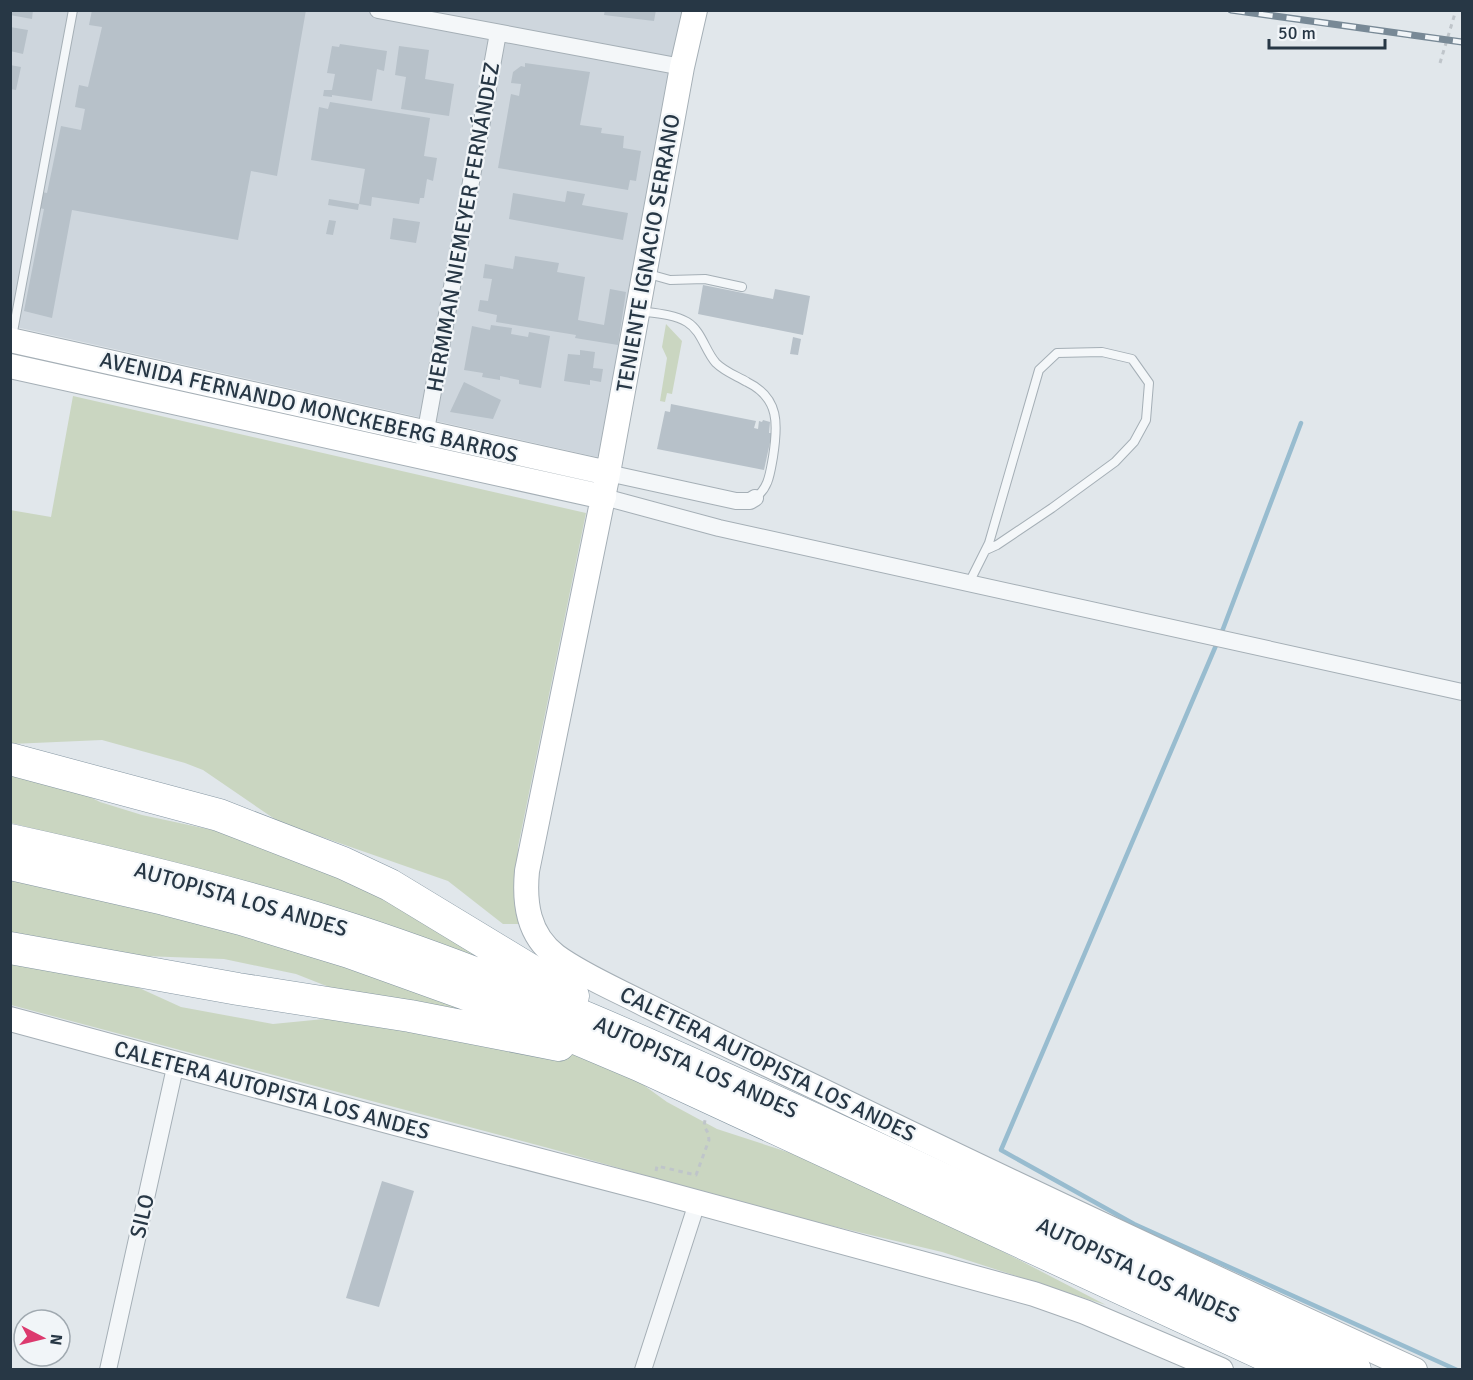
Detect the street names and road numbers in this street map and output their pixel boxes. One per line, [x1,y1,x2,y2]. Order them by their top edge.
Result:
street label: HERMMAN NIEMEYER FERNÁNDEZ [421,60,505,394]
street label: TENIENTE IGNACIO SERRANO [610,112,686,394]
street label: AVENIDA FERNANDO MONCKEBERG BARROS [97,346,521,468]
street label: AUTOPISTA LOS ANDES [131,856,351,942]
street label: CALETERA AUTOPISTA LOS ANDES [616,981,920,1147]
street label: AUTOPISTA LOS ANDES [590,1010,802,1124]
street label: CALETERA AUTOPISTA LOS ANDES [111,1035,433,1145]
street label: SILO [124,1192,160,1240]
street label: AUTOPISTA LOS ANDES [1032,1211,1244,1329]

